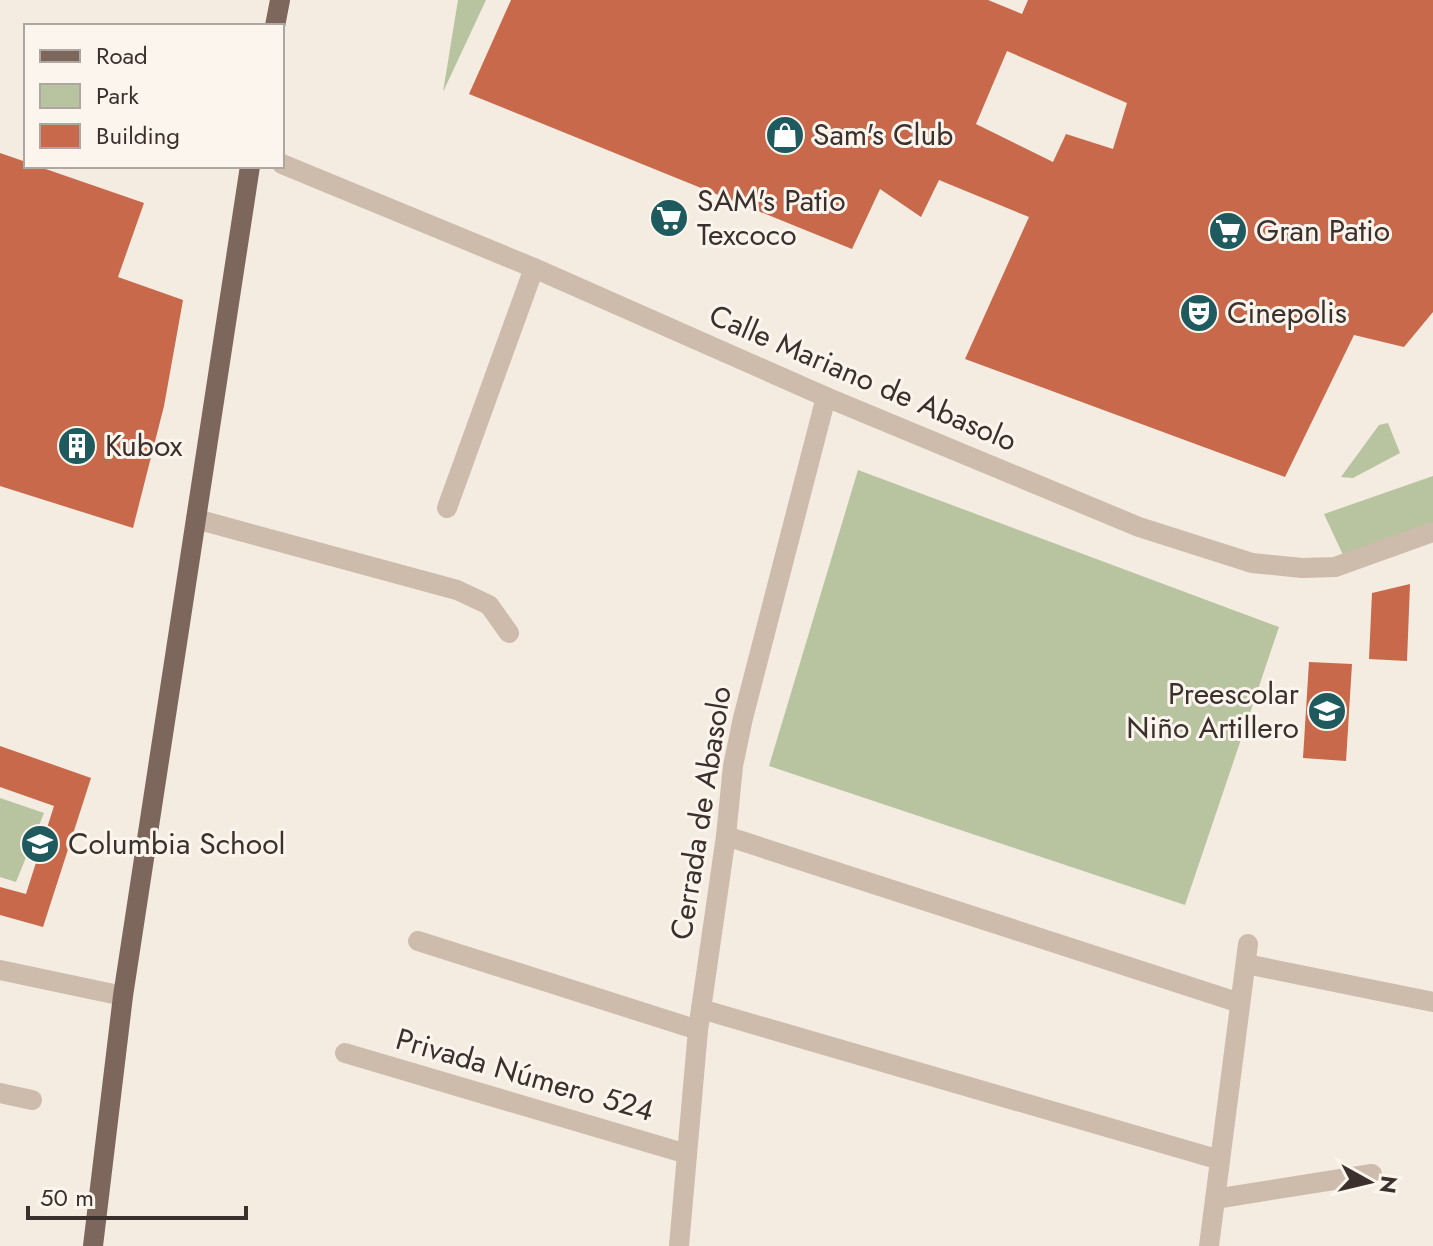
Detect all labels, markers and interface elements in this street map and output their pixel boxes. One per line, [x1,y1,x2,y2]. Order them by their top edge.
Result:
legend [24,24,284,168]
text: Road [96,38,148,73]
text: Park [96,78,139,113]
place label: Sam's Club [813,113,953,156]
shop icon: Sam's Club [764,114,806,156]
text: Building [96,118,180,153]
place label: SAM's Patio Texcoco [697,179,846,256]
supermarket icon: SAM's Patio Texcoco [648,197,690,239]
place label: Gran Patio [1256,209,1390,252]
supermarket icon: Gran Patio [1207,210,1249,252]
place label: Cinepolis [1227,291,1347,334]
theatre icon: Cinepolis [1178,292,1220,334]
street label: Calle Mariano de Abasolo [703,293,1024,462]
place label: Kubox [105,424,183,467]
building icon: Kubox [56,425,98,467]
place label: Preescolar Niño Artillero [1126,672,1300,749]
street label: Cerrada de Abasolo [659,683,742,943]
school or university icon: Preescolar Niño Artillero [1306,690,1348,732]
place label: Columbia School [68,822,286,865]
school or university icon: Columbia School [19,823,61,865]
street label: Privada Número 524 [391,1017,659,1132]
north arrow [1329,1142,1409,1222]
scale bar [28,1170,246,1220]
text: N [1372,1174,1406,1196]
text: 50 m [40,1180,94,1215]

